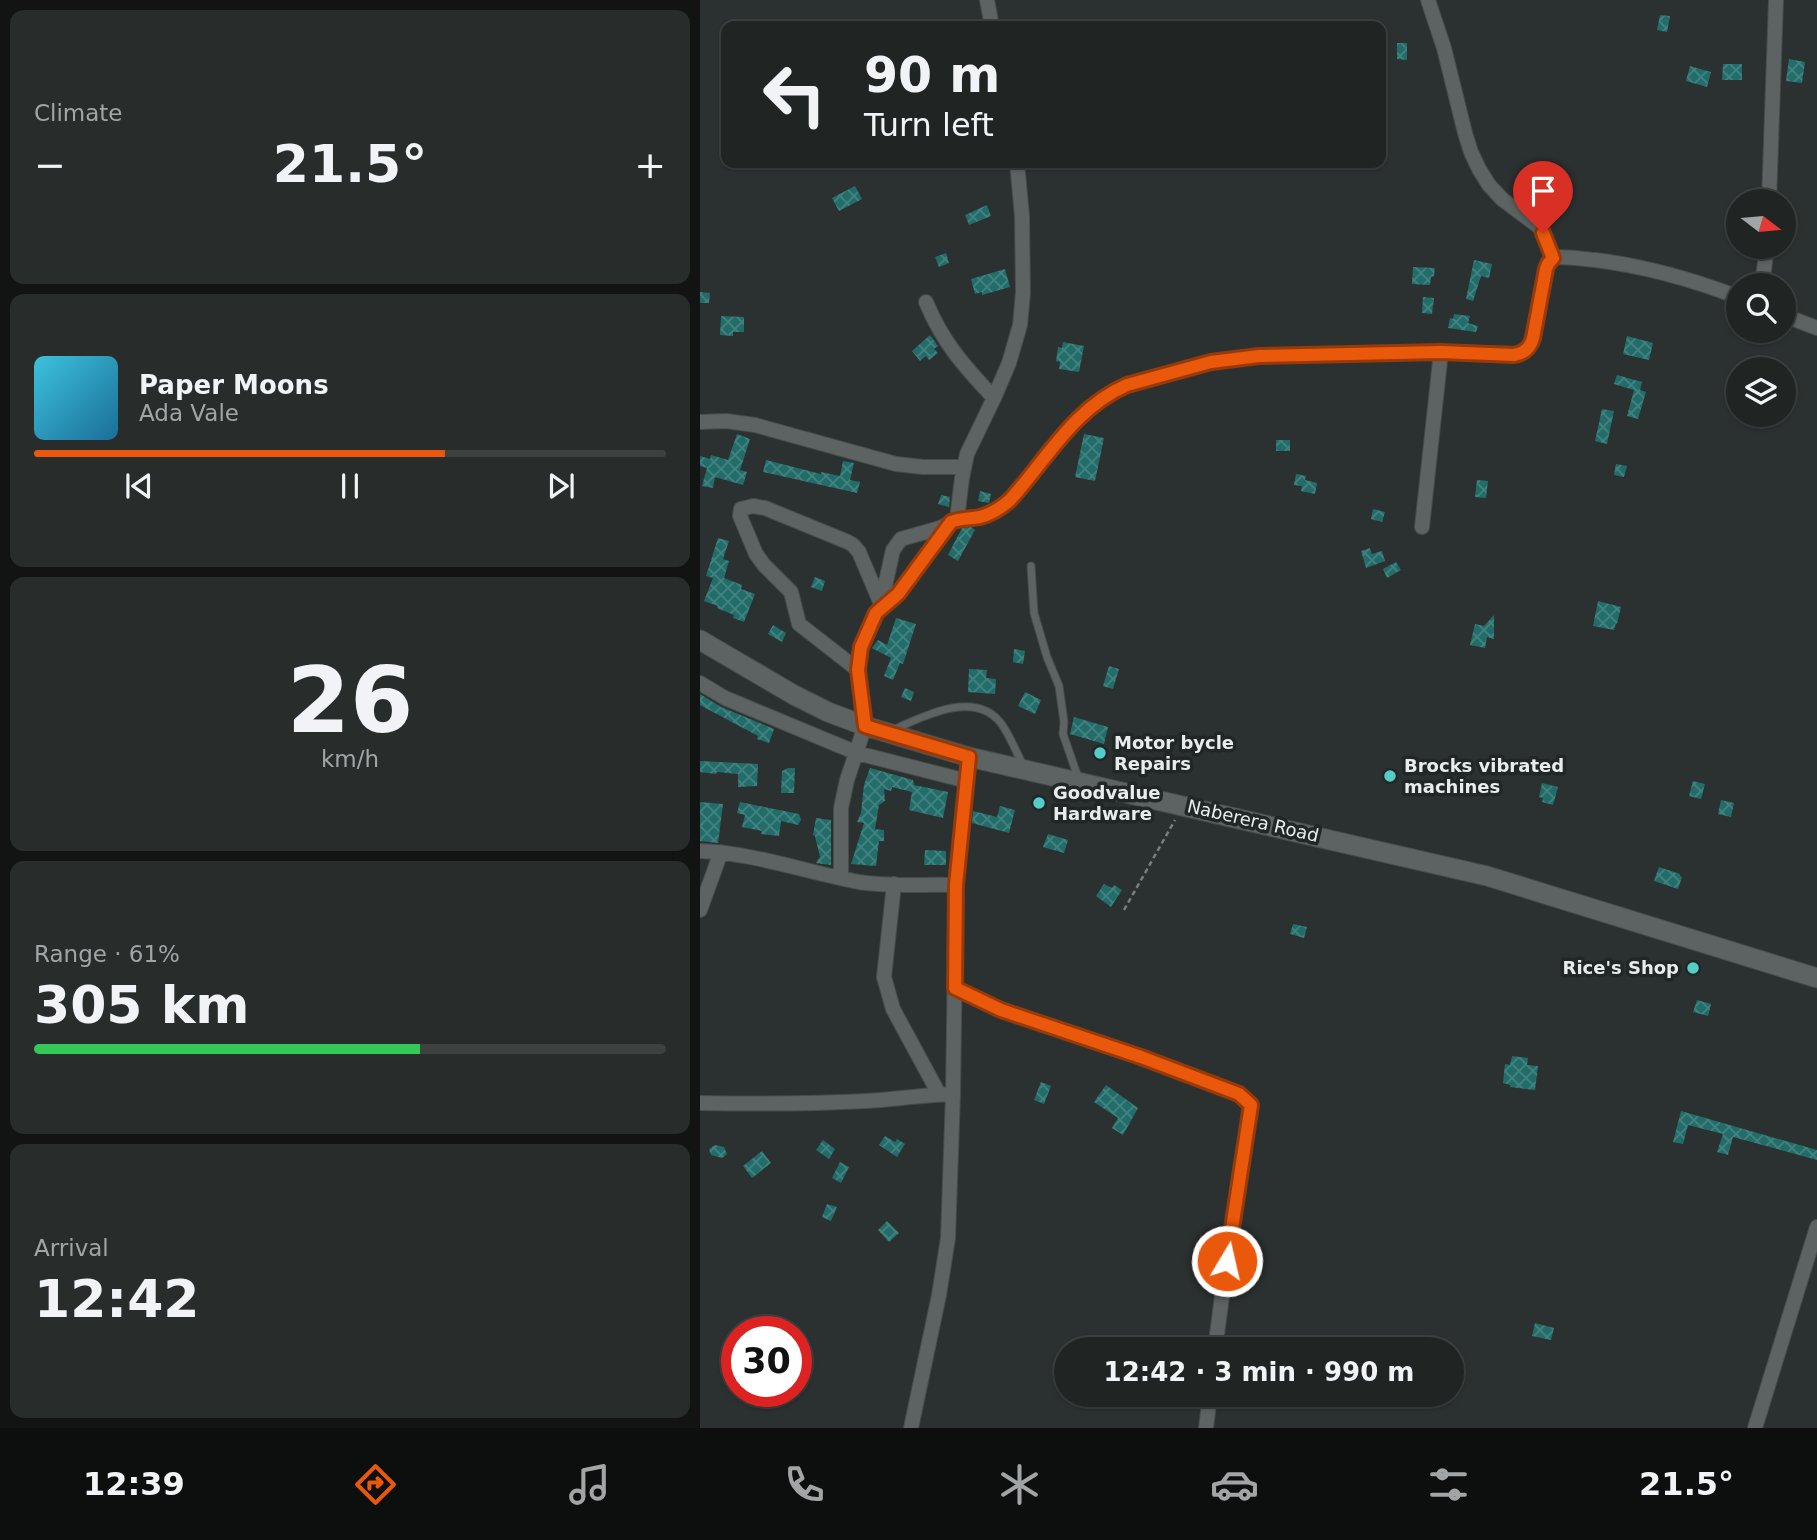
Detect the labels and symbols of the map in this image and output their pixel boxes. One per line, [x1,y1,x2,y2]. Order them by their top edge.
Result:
pin [1513,161,1573,233]
north arrow [1726,189,1796,259]
place label: Motor bycle Repairs [1114,732,1234,774]
marker: Motor bycle Repairs [1092,745,1108,761]
place label: Brocks vibrated machines [1404,755,1564,797]
marker: Brocks vibrated machines [1382,768,1398,784]
place label: Goodvalue Hardware [1053,782,1160,824]
marker: Goodvalue Hardware [1031,795,1047,811]
street label: Naberera Road [1185,795,1321,846]
place label: Rice's Shop [1563,957,1679,978]
marker: Rice's Shop [1685,960,1701,976]
position arrow [1190,1224,1264,1298]
speed limit sign: 30 [721,1316,812,1407]

